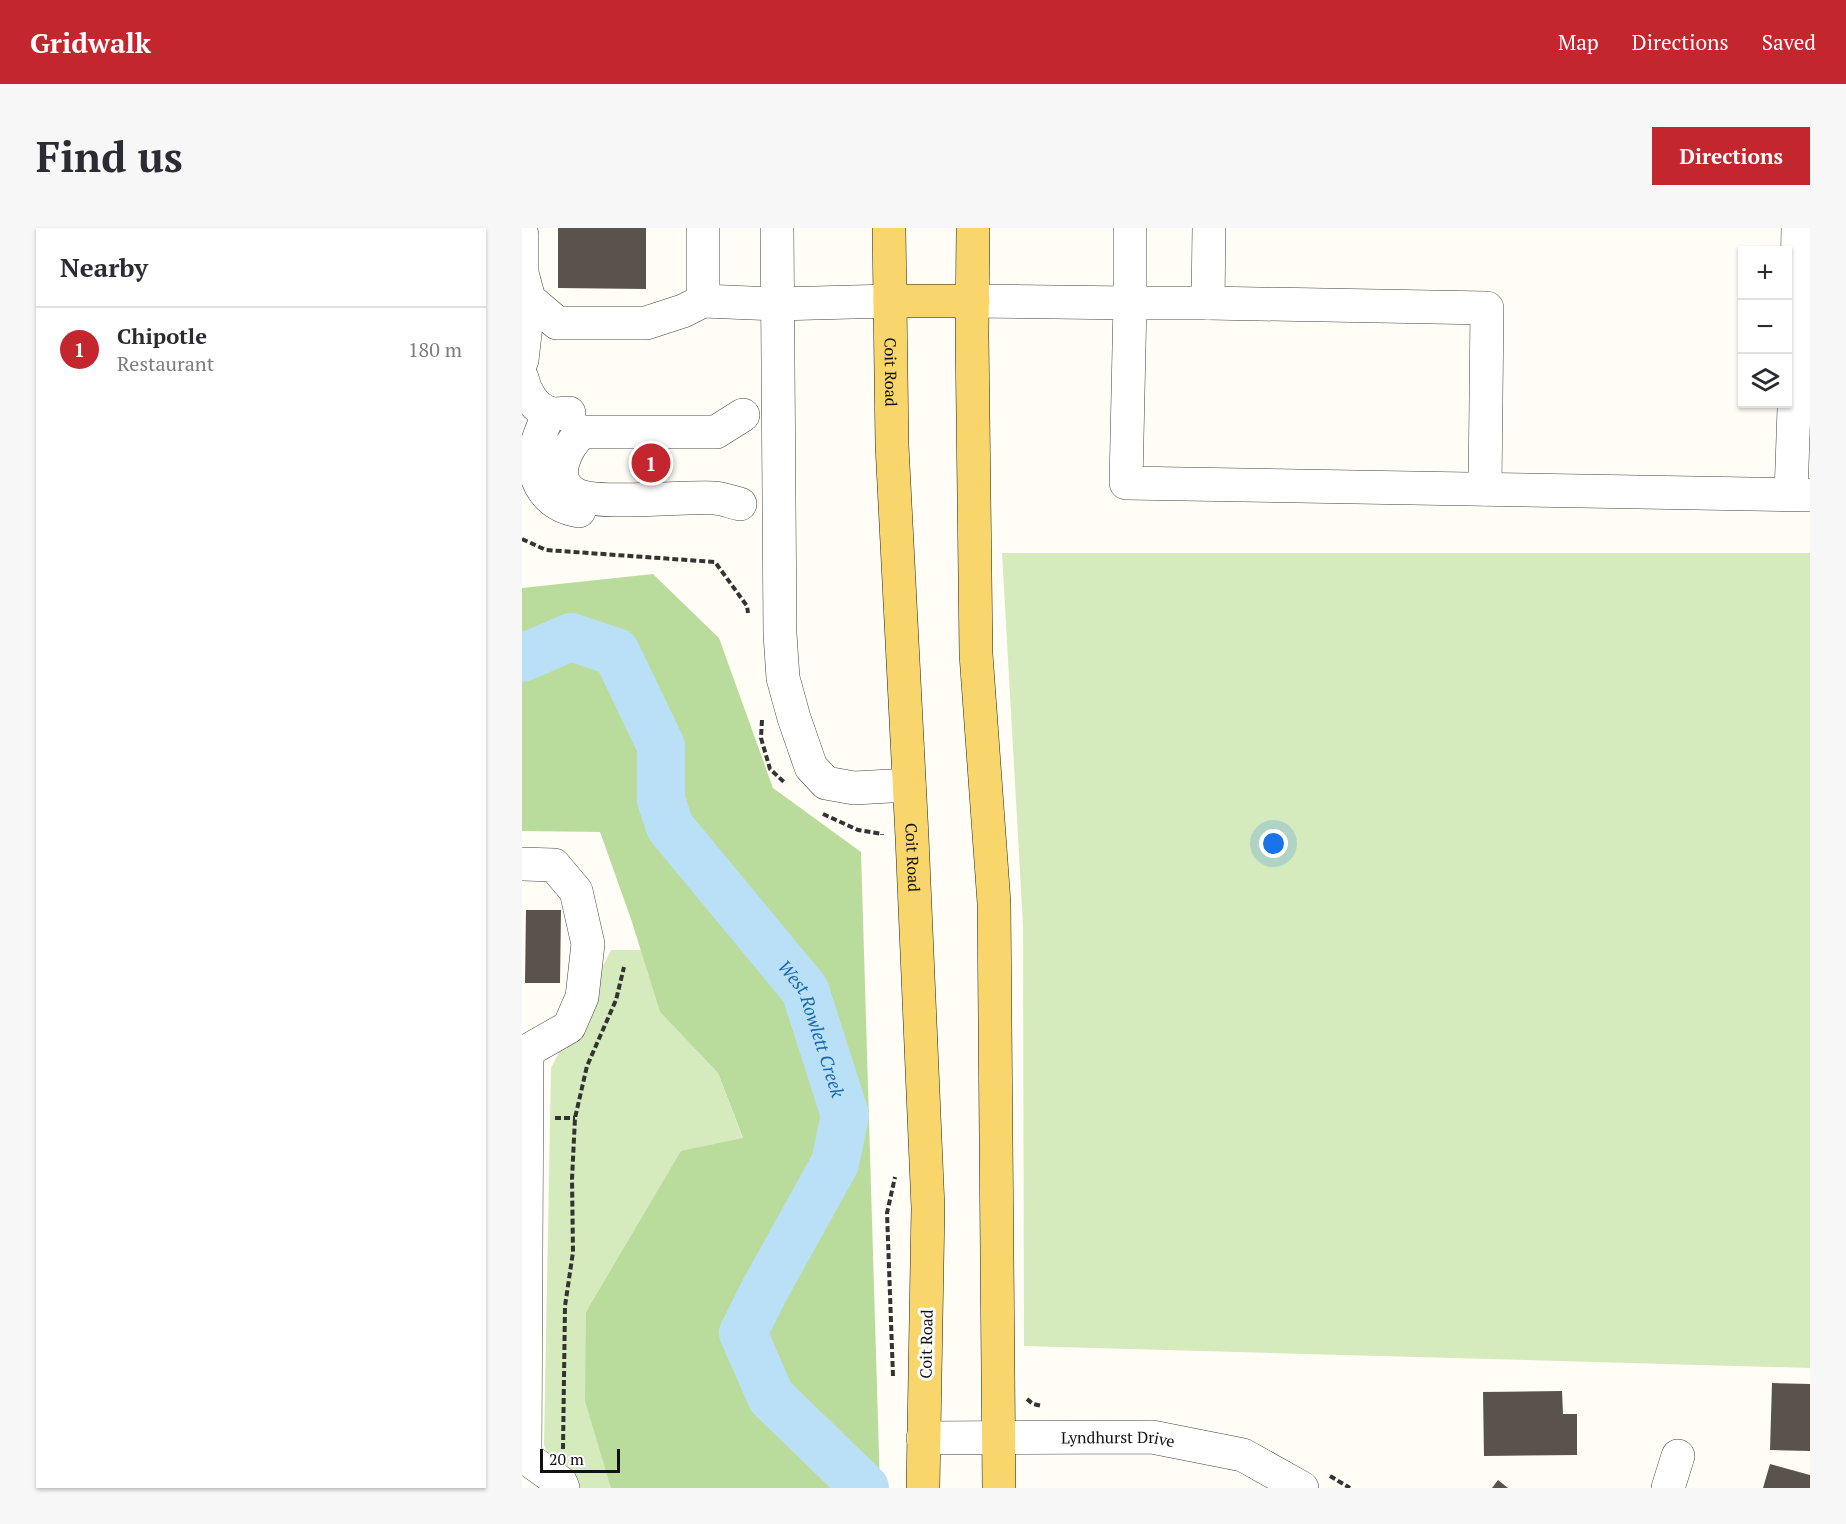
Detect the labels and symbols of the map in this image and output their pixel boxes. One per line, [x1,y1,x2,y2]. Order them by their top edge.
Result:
street label: Coit Road [880,337,902,407]
pin: 1 [632,440,670,486]
street label: Coit Road [900,822,925,893]
your location [1259,829,1288,858]
water label: West Rowlett Creek [773,955,851,1101]
street label: Coit Road [914,1309,938,1379]
street label: Lyndhurst Drive [1061,1426,1177,1452]
scale bar [540,1446,620,1474]

